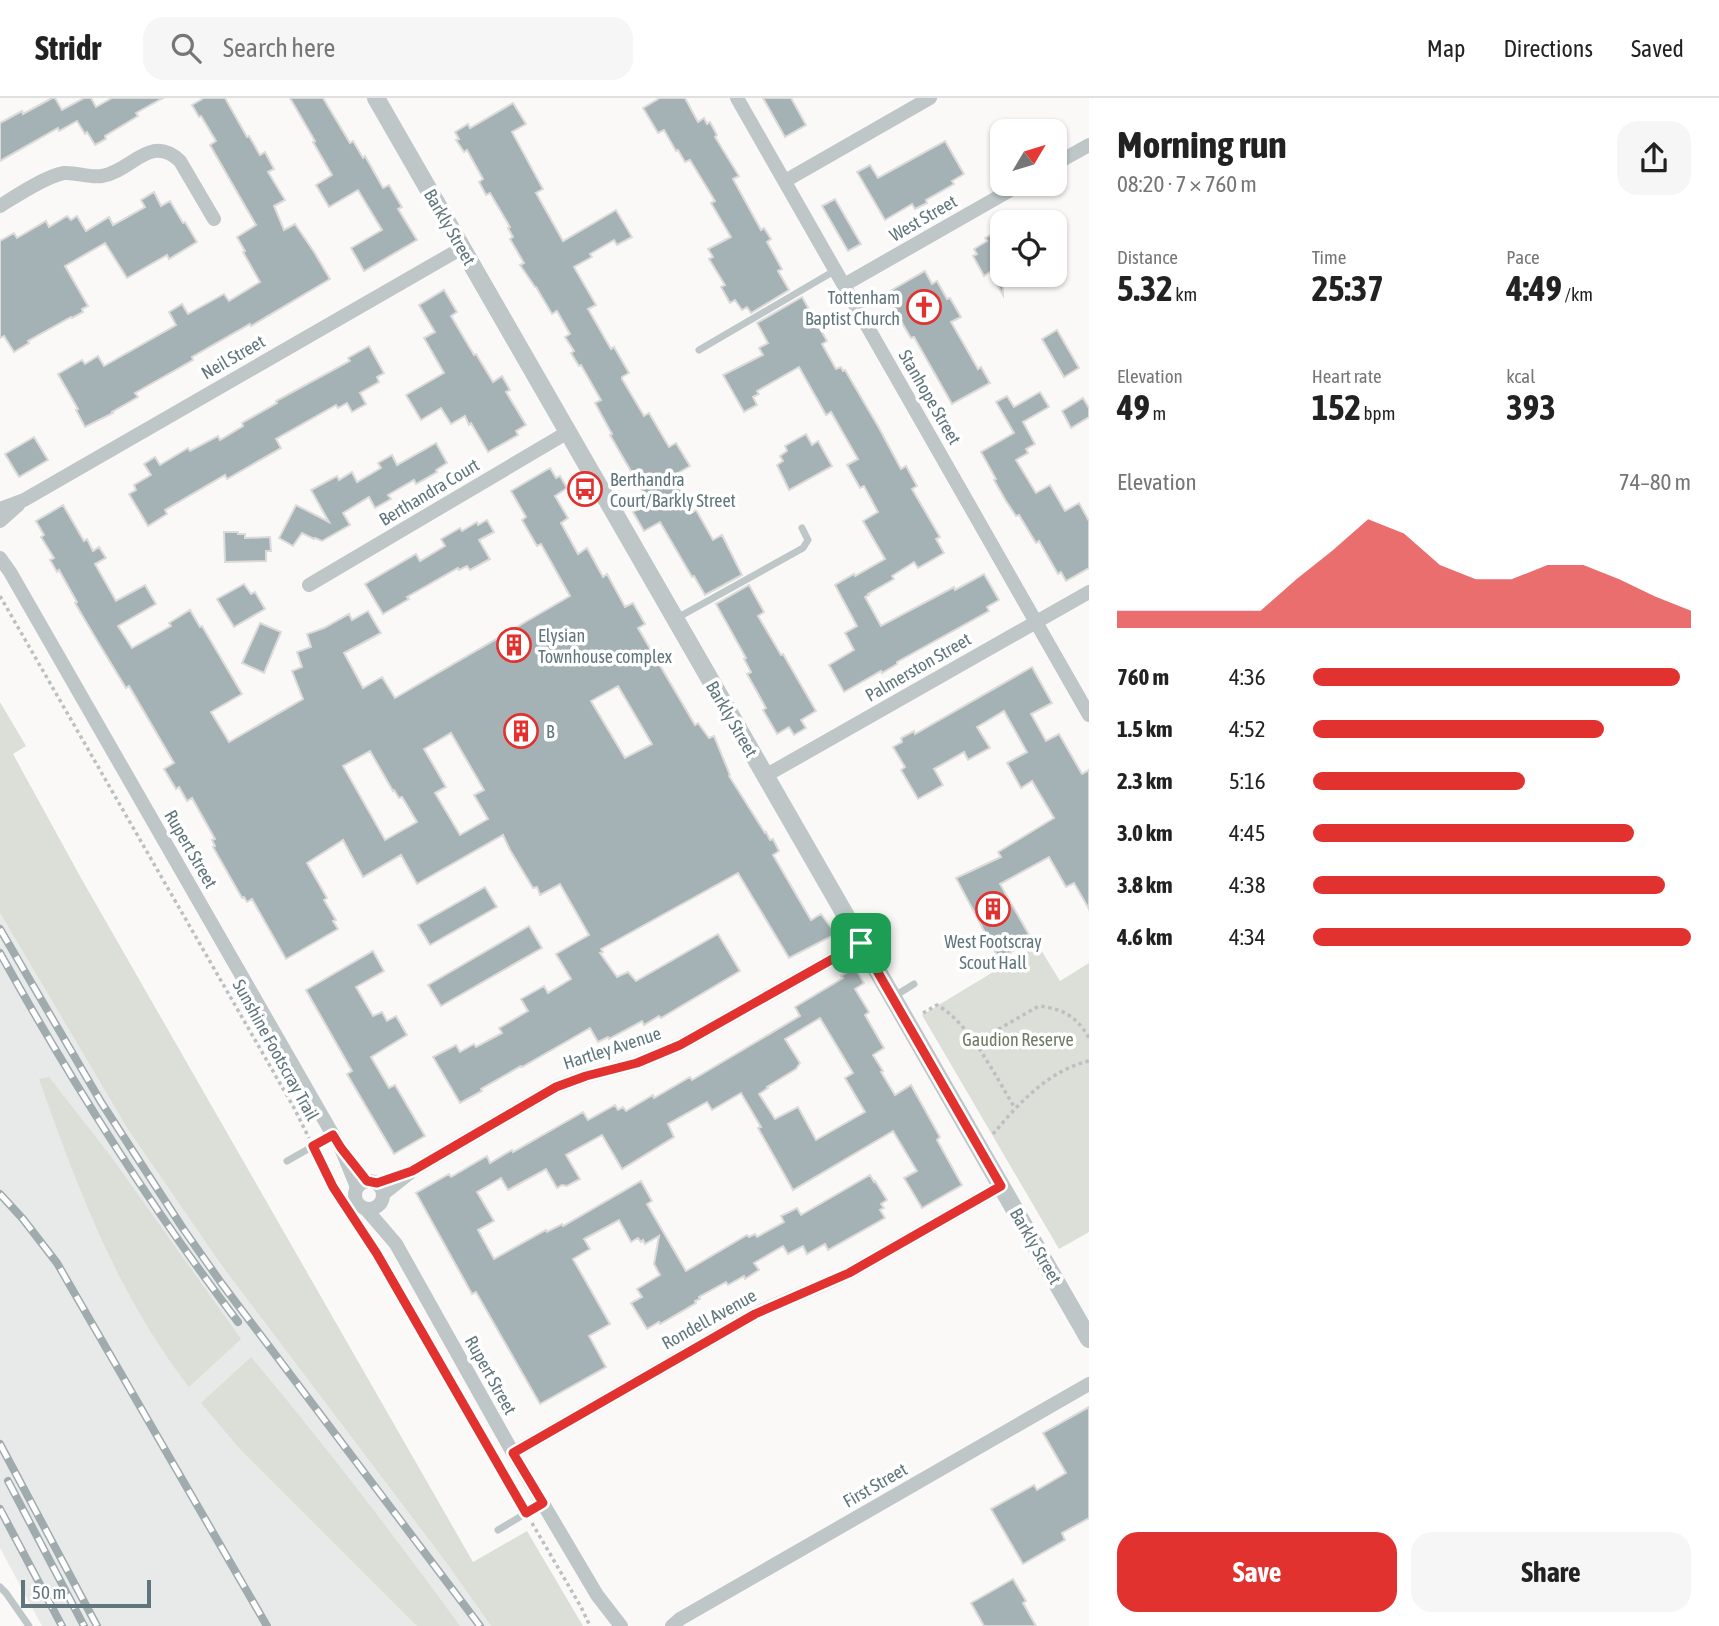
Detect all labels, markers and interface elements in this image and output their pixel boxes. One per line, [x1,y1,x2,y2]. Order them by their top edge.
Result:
search box [143,17,633,80]
text: Stridr [35,29,101,67]
icon: search [167,29,205,67]
text: Search here [223,33,335,63]
text: Map [1427,35,1465,62]
text: Directions [1503,35,1593,62]
text: Saved [1631,35,1684,62]
north arrow [990,119,1068,196]
map controls [990,119,1067,287]
button: share [1617,121,1691,195]
text: Morning run [1117,123,1287,166]
text: 08:20 · 7 × 760 m [1117,171,1257,197]
street label: Barkly Street [420,185,480,269]
street label: West Street [886,190,960,246]
button: locate [990,210,1067,287]
text: Distance [1117,246,1178,268]
text: Time [1312,246,1346,268]
text: Pace [1506,246,1540,268]
text: 5.32 [1117,268,1173,308]
text: 25:37 [1312,268,1384,308]
text: 4:49 [1506,268,1562,308]
text: km [1173,283,1197,305]
text: /km [1562,283,1593,305]
place label: Tottenham Baptist Church [805,287,900,329]
church icon: Tottenham Baptist Church [905,288,943,326]
street label: Neil Street [198,330,268,384]
street label: Stanhope Street [894,346,966,448]
text: Elevation [1117,365,1183,387]
text: Heart rate [1312,365,1382,387]
text: kcal [1506,365,1535,387]
text: 49 [1117,387,1150,427]
text: 152 [1312,387,1361,427]
text: 393 [1506,387,1556,427]
text: m [1150,402,1166,424]
text: bpm [1361,402,1395,424]
street label: Berthandra Court [375,454,483,530]
place label: Berthandra Court/Barkly Street [610,469,736,511]
text: Elevation [1117,469,1197,495]
text: 74–80 m [1619,469,1691,495]
bus stop icon: Berthandra Court/Barkly Street [566,470,604,508]
place label: Elysian Townhouse complex [538,625,672,667]
building icon: Elysian Townhouse complex [495,626,533,664]
street label: Palmerston Street [861,628,975,706]
text: 760 m [1117,664,1169,690]
text: 4:36 [1229,664,1266,690]
street label: Barkly Street [702,677,762,761]
building icon: B [502,712,540,750]
text: 1.5 km [1117,716,1173,742]
text: 4:52 [1229,716,1266,742]
place label: B [546,721,555,742]
text: 2.3 km [1117,768,1173,794]
text: 5:16 [1229,768,1266,794]
street label: Rupert Street [160,806,222,892]
text: 3.0 km [1117,820,1173,846]
text: 4:45 [1229,820,1266,846]
text: 3.8 km [1117,872,1173,898]
text: 4:38 [1229,872,1266,898]
building icon: West Footscray Scout Hall [974,890,1012,928]
pin [831,913,891,973]
icon: arrive [842,924,880,962]
text: 4.6 km [1117,924,1173,950]
text: 4:34 [1229,924,1266,950]
place label: West Footscray Scout Hall [944,931,1042,973]
street label: Sunshine Footscray Trail [229,976,324,1124]
street label: Hartley Avenue [561,1022,663,1074]
park label: Gaudion Reserve [962,1029,1074,1050]
street label: Barkly Street [1006,1204,1066,1288]
street label: Rondell Avenue [658,1284,760,1354]
street label: Rupert Street [461,1332,521,1418]
street label: First Street [839,1458,911,1512]
button: Save [1117,1532,1397,1612]
button: Share [1411,1532,1691,1612]
scale bar [21,1577,150,1609]
text: 50 m [32,1581,66,1603]

